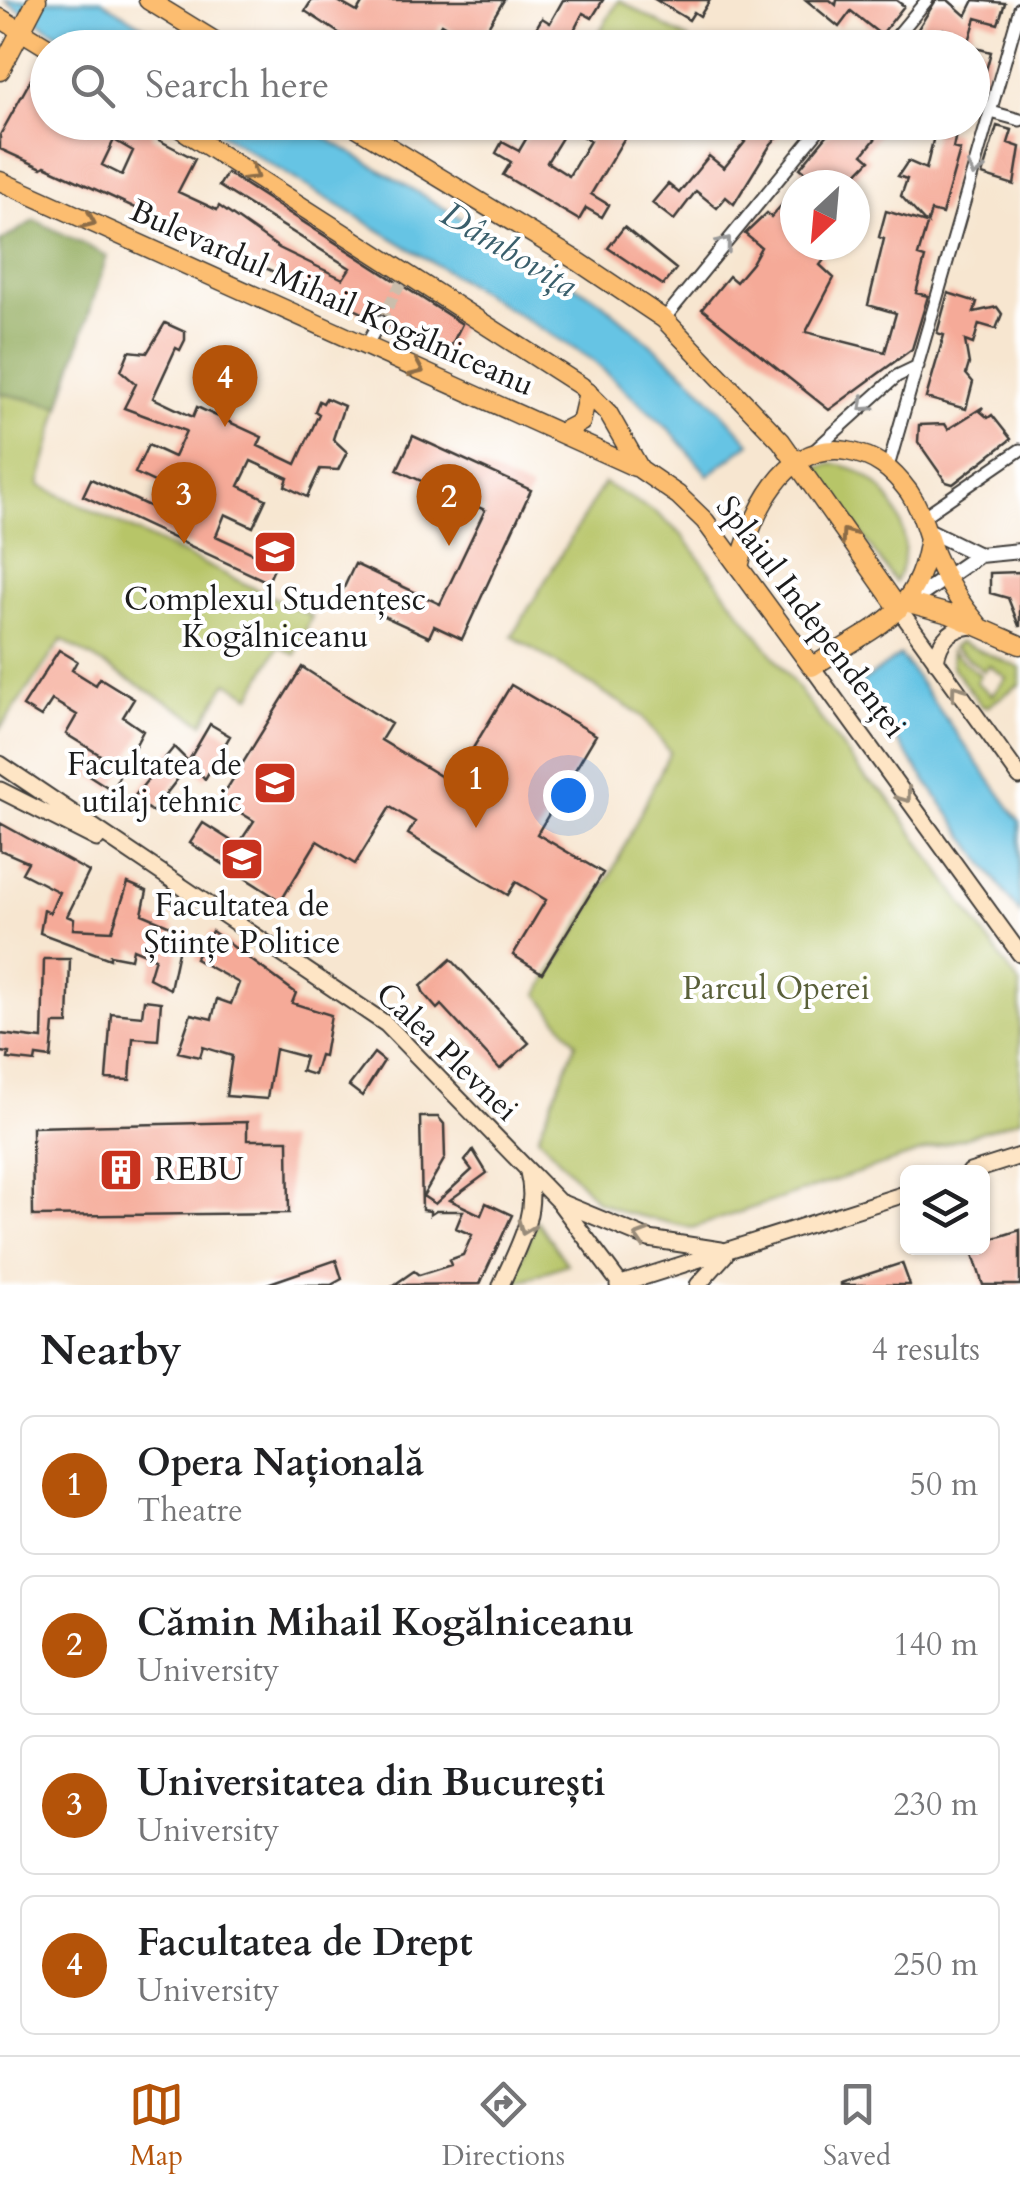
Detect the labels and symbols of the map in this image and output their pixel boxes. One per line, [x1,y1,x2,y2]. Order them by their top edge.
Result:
one-way arrow [965,160,986,178]
one-way arrow [241,162,259,181]
north arrow [780,170,870,260]
street label: Bulevardul Mihail Kogălniceanu [123,189,541,407]
water label: Dâmbovița [432,190,586,310]
one-way arrow [79,209,97,229]
one-way arrow [713,237,731,255]
pin: 4 [192,344,258,427]
one-way arrow [407,357,425,377]
one-way arrow [858,394,877,412]
pin: 3 [152,462,216,544]
pin: 2 [416,464,482,546]
street label: Splaiul Independenței [706,487,916,747]
one-way arrow [841,528,859,546]
school or university icon: Complexul Studențesc Kogălniceanu [252,529,298,575]
place label: Complexul Studențesc Kogălniceanu [124,578,426,659]
one-way arrow [951,684,969,703]
place label: Facultatea de utilaj tehnic [67,743,242,824]
pin: 1 [444,746,508,828]
school or university icon: Facultatea de utilaj tehnic [252,760,298,806]
your location [543,770,594,821]
one-way arrow [894,785,911,803]
school or university icon: Facultatea de Științe Politice [219,836,265,882]
place label: Facultatea de Științe Politice [143,884,341,965]
park label: Parcul Operei [682,967,870,1011]
street label: Calea Plevnei [366,973,528,1131]
building icon: REBU [98,1147,144,1193]
place label: REBU [154,1148,244,1192]
one-way arrow [517,1218,537,1236]
one-way arrow [634,1228,651,1249]

